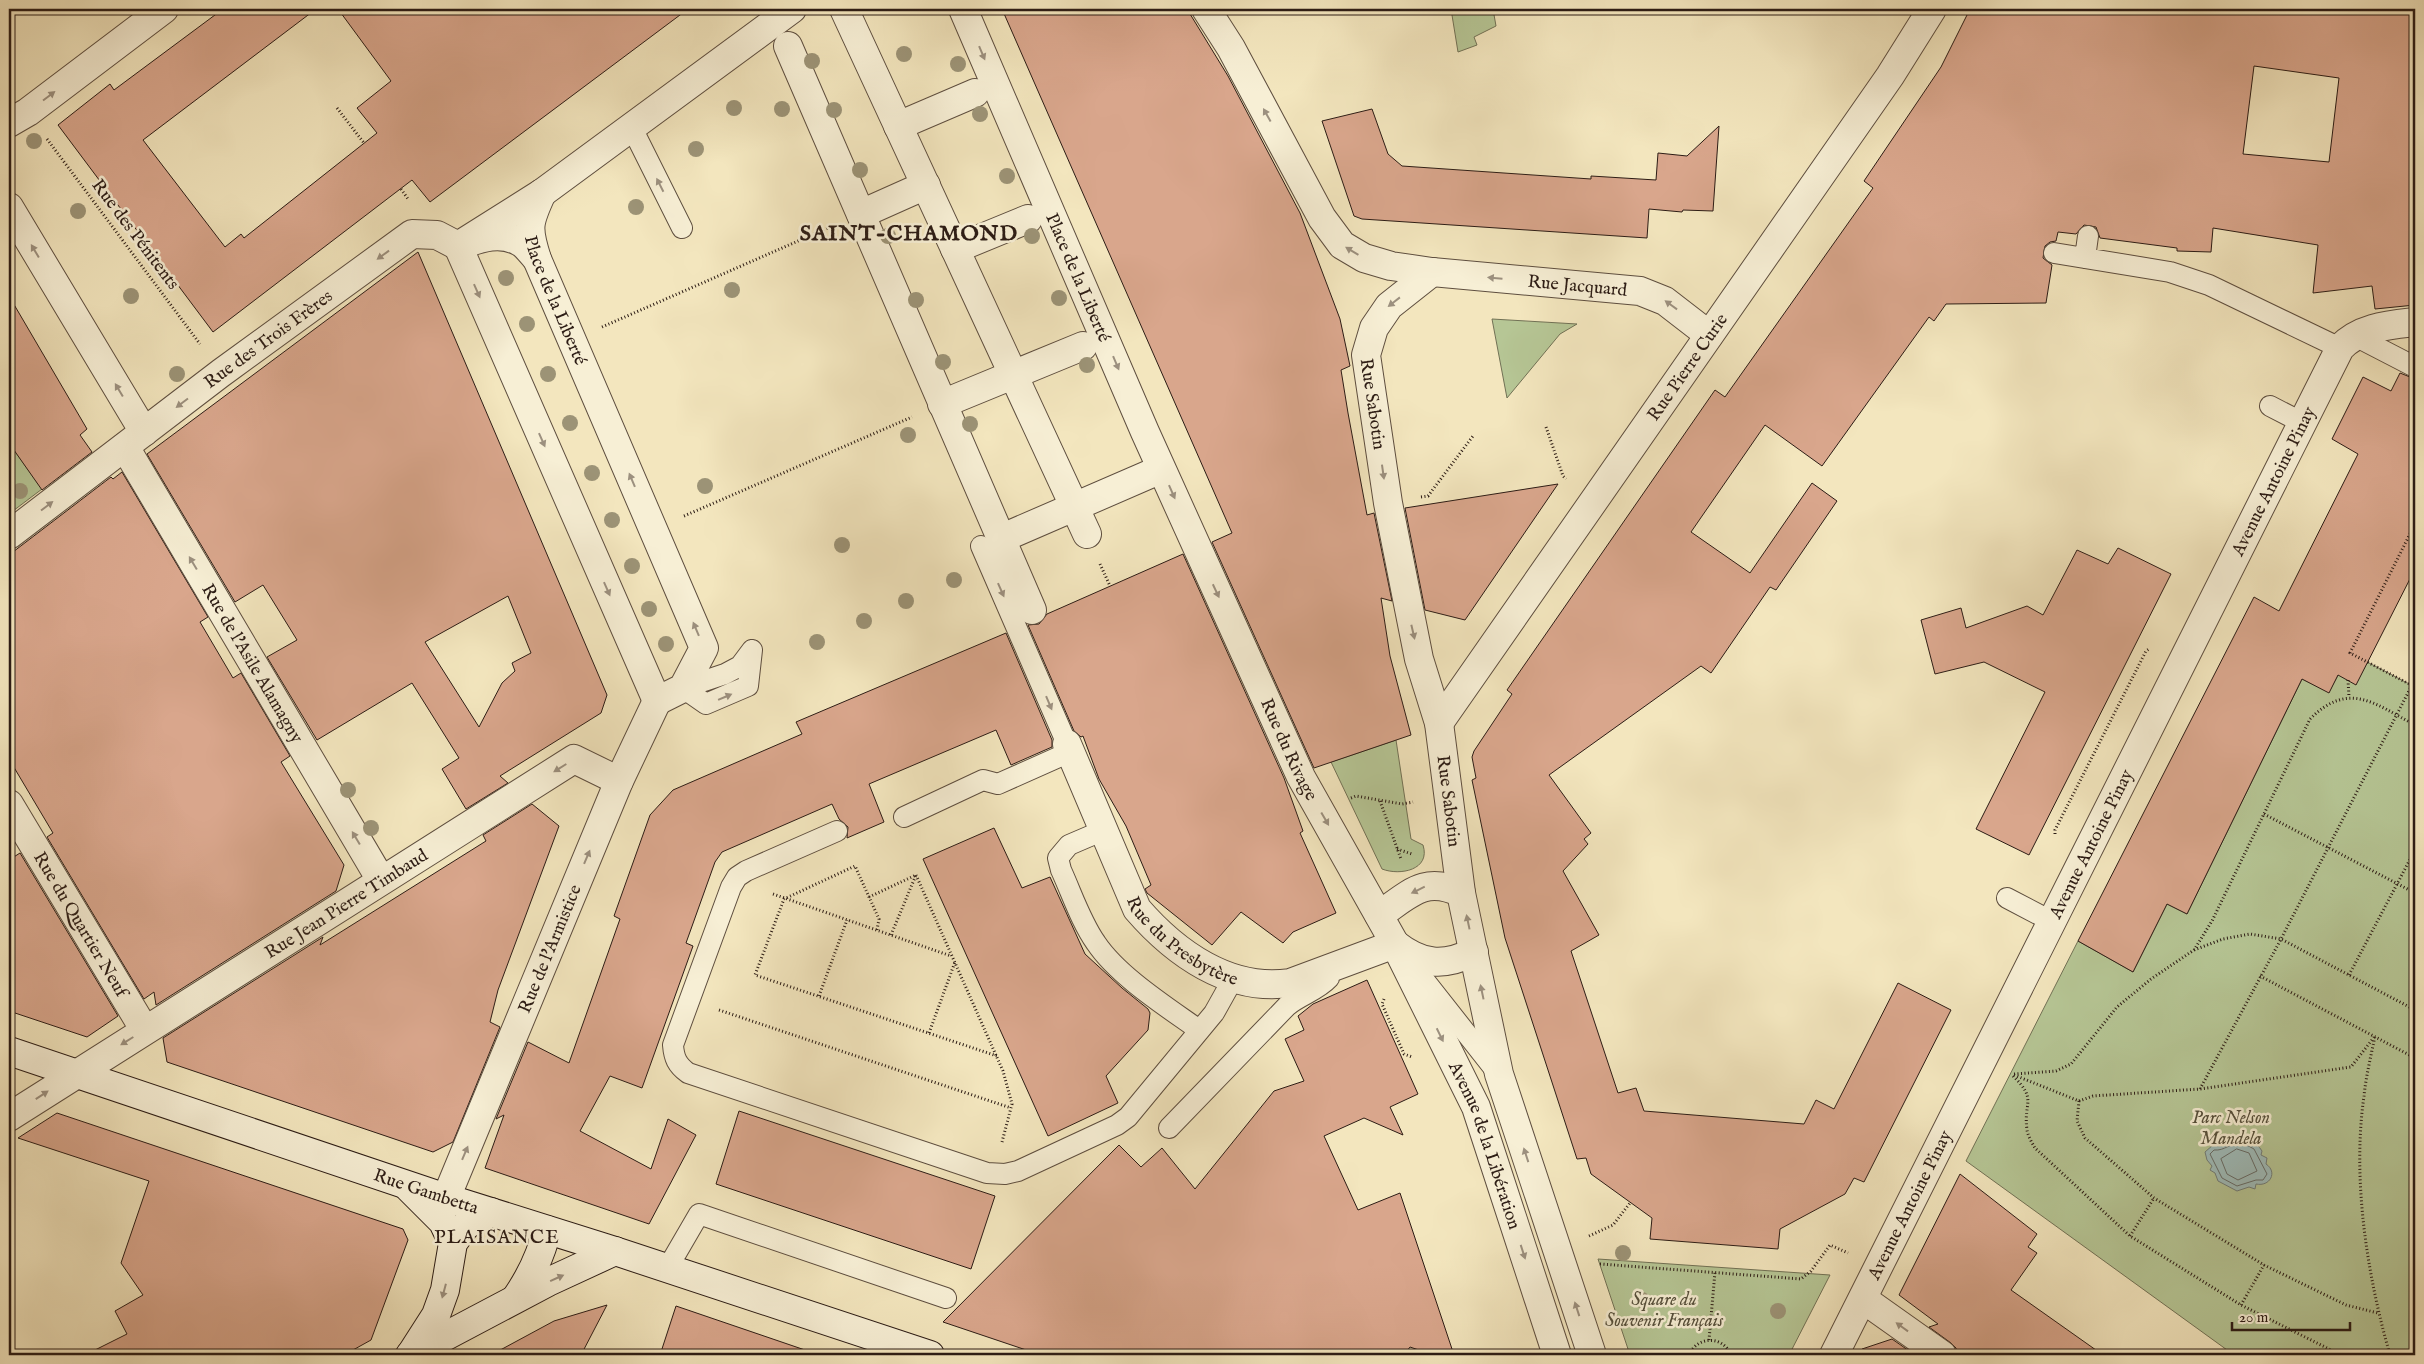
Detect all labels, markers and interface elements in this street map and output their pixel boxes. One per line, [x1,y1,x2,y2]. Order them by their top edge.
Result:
one-way arrow [978,46,986,61]
one-way arrow [42,91,56,101]
one-way arrow [1263,107,1271,122]
street label: Rue des Pénitents [86,175,184,295]
one-way arrow [656,177,664,192]
street label: Place de la Liberté [1039,210,1115,346]
district label: SAINT-CHAMOND [800,220,1018,248]
street label: Place de la Liberté [518,234,591,369]
one-way arrow [31,244,40,257]
one-way arrow [1346,247,1359,256]
one-way arrow [376,250,390,260]
street label: Rue Jacquard [1527,271,1629,303]
one-way arrow [1487,273,1503,281]
one-way arrow [474,284,482,298]
street label: Rue des Trois Frères [200,285,338,395]
one-way arrow [1388,297,1401,308]
one-way arrow [1665,300,1678,311]
street label: Rue Pierre Curie [1643,310,1734,426]
one-way arrow [1112,356,1120,371]
street label: Rue Sabotin [1354,357,1390,452]
one-way arrow [114,383,124,396]
one-way arrow [175,398,189,408]
street label: Avenue Antoine Pinay [2227,403,2322,561]
one-way arrow [539,433,547,447]
one-way arrow [1379,465,1387,481]
one-way arrow [627,473,635,487]
one-way arrow [1169,485,1177,499]
one-way arrow [40,500,53,511]
one-way arrow [188,556,197,569]
street label: Rue de l'Asile Alamagny [195,580,308,748]
one-way arrow [604,582,612,596]
one-way arrow [997,583,1005,597]
one-way arrow [1213,584,1221,598]
one-way arrow [692,622,700,636]
one-way arrow [1409,625,1417,640]
one-way arrow [718,692,732,700]
street label: Rue du Rivage [1254,695,1322,805]
one-way arrow [1046,696,1054,710]
street label: Rue Sabotin [1430,754,1465,849]
one-way arrow [554,763,567,772]
street label: Avenue Antoine Pinay [2045,766,2139,924]
one-way arrow [1321,812,1329,827]
one-way arrow [352,831,360,846]
street label: Rue Jean Pierre Timbaud [261,844,433,965]
street label: Rue du Quartier Neuf [27,848,134,1005]
one-way arrow [584,850,592,864]
street label: Rue de l'Armistice [514,882,588,1017]
one-way arrow [1411,887,1425,895]
street label: Rue du Presbytère [1120,893,1241,992]
one-way arrow [1463,914,1471,930]
one-way arrow [1478,984,1486,1000]
one-way arrow [1436,1028,1444,1042]
one-way arrow [120,1036,133,1045]
street label: Avenue de la Libération [1442,1057,1525,1233]
one-way arrow [36,1090,49,1100]
park label: Parc Nelson Mandela [2192,1107,2270,1151]
street label: Avenue Antoine Pinay [1863,1127,1958,1285]
one-way arrow [461,1145,469,1160]
one-way arrow [1521,1147,1529,1162]
street label: Rue Gambetta [370,1164,481,1220]
district label: PLAISANCE [434,1225,560,1250]
one-way arrow [1520,1244,1527,1259]
one-way arrow [550,1274,564,1282]
one-way arrow [440,1283,448,1298]
park label: Square du Souvenir Français [1605,1289,1724,1333]
scale bar [2232,1299,2349,1331]
one-way arrow [1573,1301,1581,1316]
text: 20 m [2239,1308,2269,1327]
one-way arrow [1895,1322,1909,1332]

